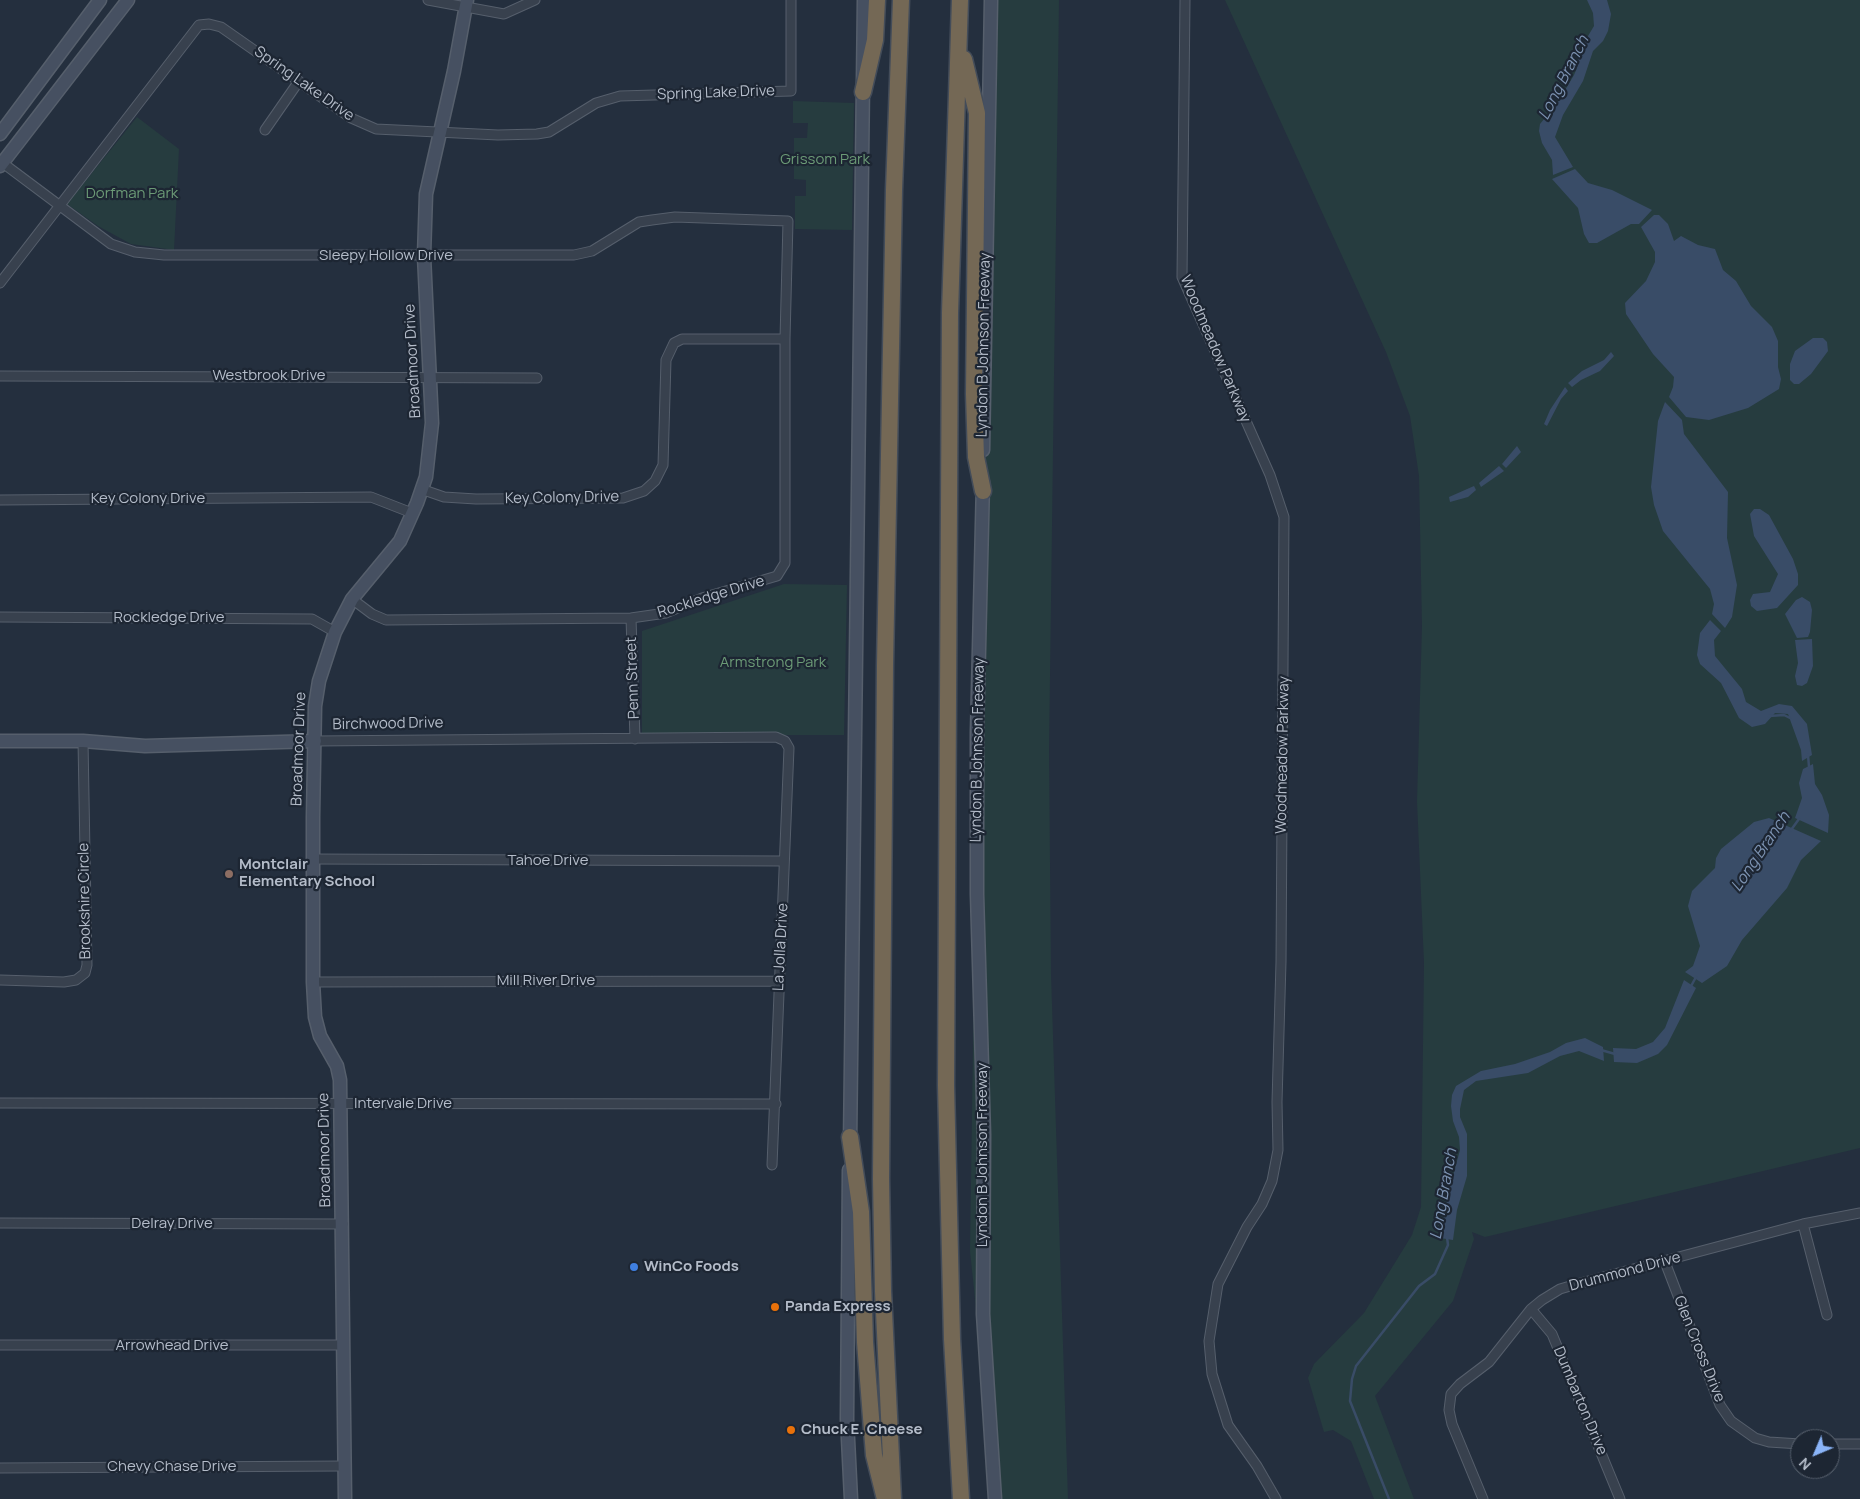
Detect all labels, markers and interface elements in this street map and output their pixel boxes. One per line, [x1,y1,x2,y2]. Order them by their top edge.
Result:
water label: Long Branch [1535,33,1593,123]
street label: Spring Lake Drive [251,43,357,125]
street label: Spring Lake Drive [657,82,775,104]
park label: Grissom Park [780,151,870,169]
park label: Dorfman Park [86,185,178,203]
street label: Sleepy Hollow Drive [319,247,453,265]
street label: Lyndon B Johnson Freeway [973,252,995,438]
street label: Woodmeadow Parkway [1176,273,1254,425]
street label: Broadmoor Drive [401,303,425,419]
street label: Westbrook Drive [212,367,326,385]
street label: Key Colony Drive [505,488,619,508]
street label: Key Colony Drive [91,490,205,508]
street label: Rockledge Drive [655,572,767,622]
street label: Rockledge Drive [114,609,224,627]
street label: Penn Street [623,636,643,720]
park label: Armstrong Park [720,654,826,672]
street label: Lyndon B Johnson Freeway [967,657,989,843]
street label: Woodmeadow Parkway [1273,676,1293,834]
street label: Broadmoor Drive [288,692,310,806]
street label: Birchwood Drive [332,714,444,734]
water label: Long Branch [1727,809,1795,895]
street label: Brookshire Circle [75,843,95,959]
street label: Tahoe Drive [508,852,588,870]
place label: Montclair Elementary School [239,856,375,891]
marker: Montclair Elementary School [223,868,235,880]
street label: La Jolla Drive [770,902,792,992]
street label: Mill River Drive [497,972,595,990]
street label: Lyndon B Johnson Freeway [974,1063,992,1247]
street label: Broadmoor Drive [315,1093,335,1207]
street label: Intervale Drive [354,1095,452,1113]
water label: Long Branch [1427,1147,1461,1241]
street label: Delray Drive [131,1215,213,1233]
street label: Drummond Drive [1567,1248,1683,1296]
place label: WinCo Foods [644,1258,739,1276]
marker: WinCo Foods [628,1261,640,1273]
street label: Glen Cross Drive [1669,1293,1729,1405]
place label: Panda Express [785,1298,891,1316]
marker: Panda Express [769,1301,781,1313]
street label: Arrowhead Drive [115,1337,229,1355]
street label: Dumbarton Drive [1549,1344,1611,1458]
place label: Chuck E. Cheese [801,1421,923,1439]
marker: Chuck E. Cheese [785,1424,797,1436]
north arrow [1790,1429,1840,1479]
text: N [1794,1454,1815,1475]
street label: Chevy Chase Drive [107,1458,237,1476]

